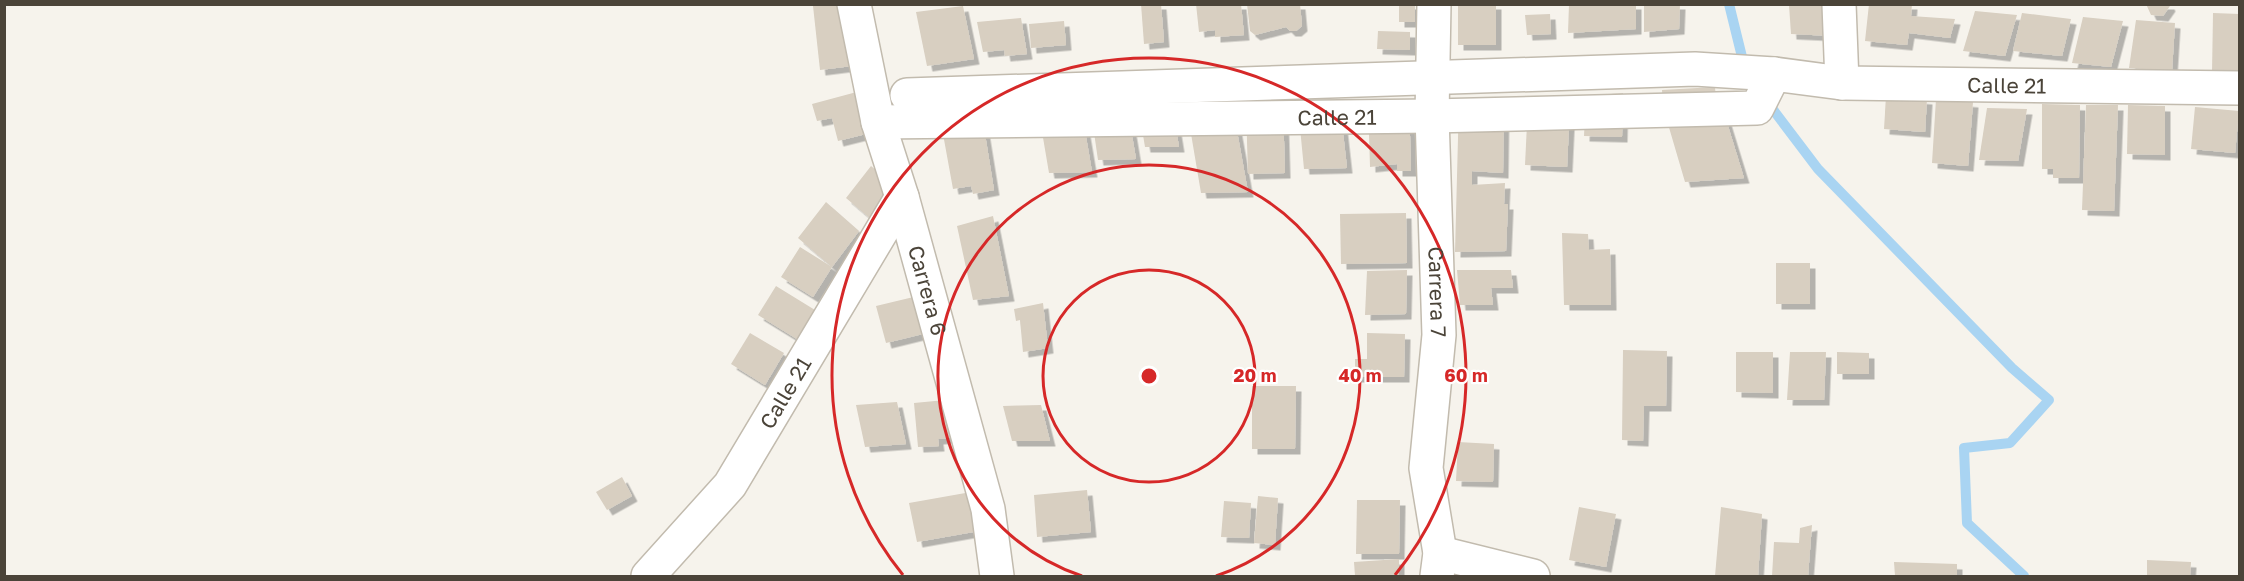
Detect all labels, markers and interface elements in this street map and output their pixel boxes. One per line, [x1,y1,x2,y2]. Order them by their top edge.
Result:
street label: Calle 21 [1967,72,2047,99]
street label: Calle 21 [1297,104,1377,130]
street label: Carrera 6 [903,242,953,338]
street label: Carrera 7 [1423,246,1452,338]
street label: Calle 21 [754,352,817,433]
text: 20 m [1234,364,1276,386]
text: 40 m [1338,364,1382,386]
text: 60 m [1444,364,1488,386]
centre of rings [1139,366,1159,386]

